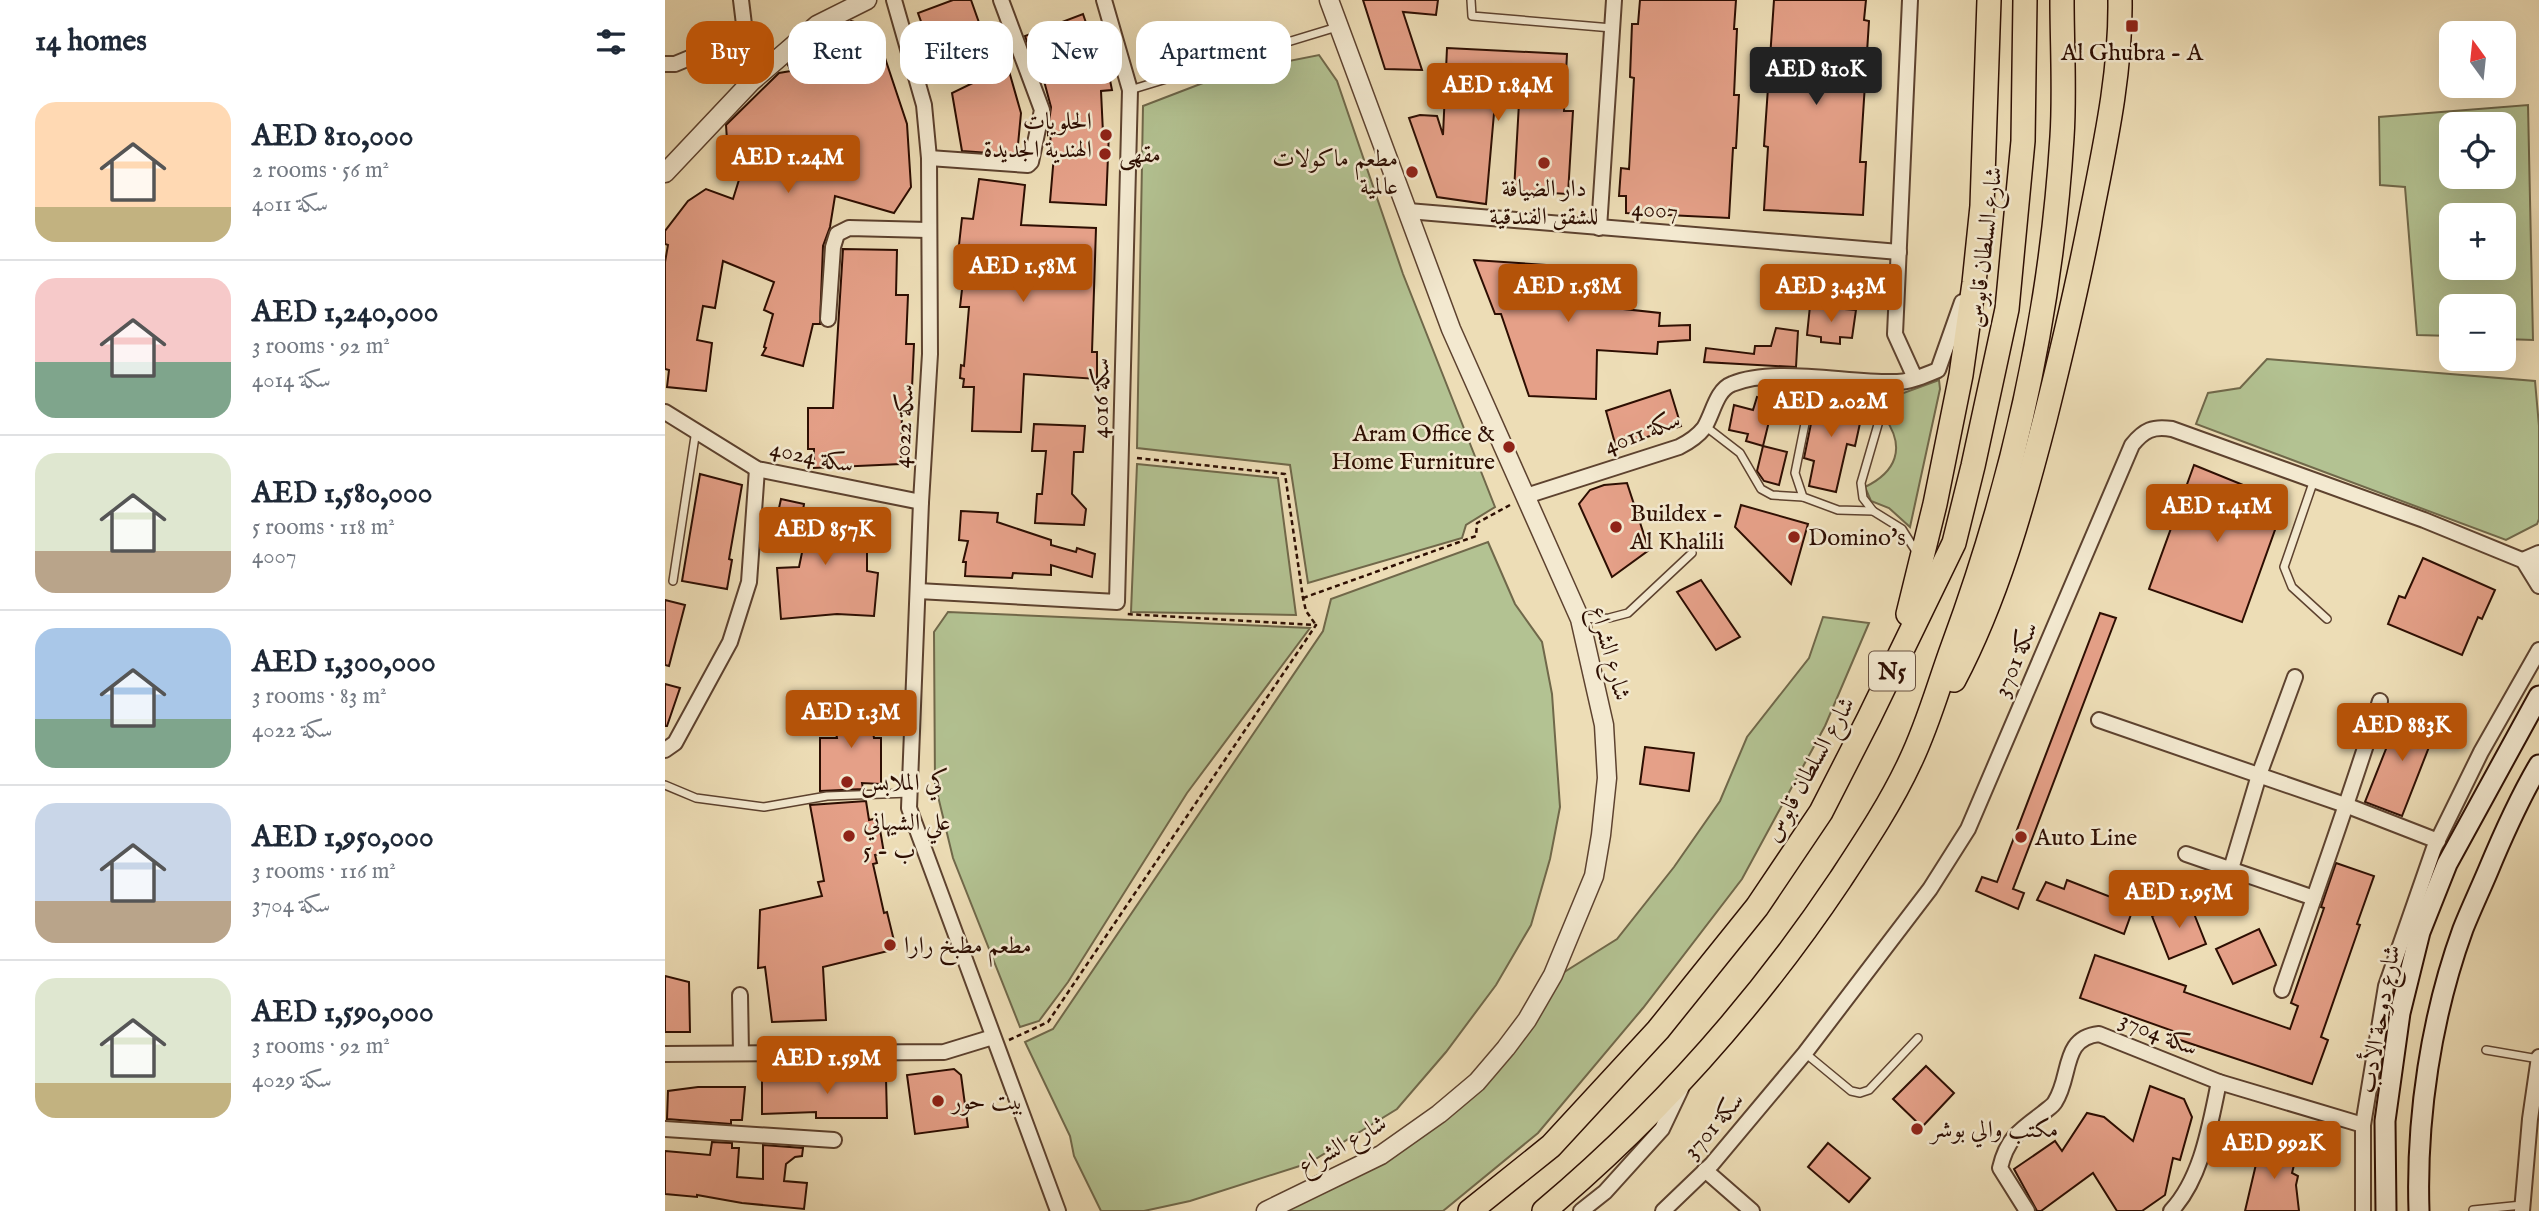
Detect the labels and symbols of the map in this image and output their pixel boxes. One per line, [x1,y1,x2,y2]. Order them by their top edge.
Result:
marker: Al Ghubra - A [2124,18,2140,34]
north arrow [2439,21,2517,98]
place label: Al Ghubra - A [2060,38,2204,69]
pin: AED 810K [1744,48,1888,107]
pin: AED 1.84M [1418,64,1578,123]
place label: الحلويات الهندية الجديدة [983,107,1092,166]
marker: الحلويات الهندية الجديدة [1098,127,1114,143]
pin: AED 1.24M [708,136,868,195]
place label: مقهى [1119,140,1161,171]
place label: مطعم ماكولات عالمية [1272,144,1398,203]
marker: مقهى [1097,146,1113,162]
marker: دار الضيافة للشقق الفندقية [1536,155,1552,171]
marker: مطعم ماكولات عالمية [1404,164,1420,180]
street label: شارع السلطان قابوس [1960,165,2014,330]
place label: دار الضيافة للشقق الفندقية [1489,174,1599,233]
street label: 4007 [1631,193,1679,228]
pin: AED 1.58M [943,244,1103,304]
pin: AED 1.58M [1488,264,1648,324]
pin: AED 3.43M [1751,264,1911,324]
street label: سكة 4016 [1085,358,1118,439]
pin: AED 2.02M [1751,380,1911,439]
street label: سكة 4022 [887,383,922,469]
street label: سكة 4011 [1600,405,1685,462]
place label: Aram Office & Home Furniture [1331,419,1495,478]
street label: سكة 4024 [767,434,856,481]
marker: Aram Office & Home Furniture [1501,439,1517,455]
pin: AED 1.41M [2137,484,2297,544]
place label: Buildex - Al Khalili [1629,499,1725,558]
pin: AED 857K [753,508,897,567]
marker: Buildex - Al Khalili [1608,519,1624,535]
place label: Domino's [1808,523,1906,554]
marker: Domino's [1786,529,1802,545]
street label: شارع الشراع [1579,603,1637,705]
street label: سكة 3701 [1987,617,2046,702]
road number: N5 [1869,652,1915,691]
pin: AED 1.3M [779,690,923,750]
street label: شارع السلطان قابوس [1758,692,1866,849]
pin: AED 883K [2330,704,2474,763]
place label: كي الملابس [861,767,948,801]
marker: كي الملابس [839,774,855,790]
place label: علي الشيهاني ب - 5 [863,808,951,867]
place label: Auto Line [2034,823,2137,854]
marker: علي الشيهاني ب - 5 [841,828,857,844]
marker: Auto Line [2013,829,2029,845]
pin: AED 1.95M [2099,870,2259,930]
place label: مطعم مطبخ رارا [904,931,1032,967]
marker: مطعم مطبخ رارا [882,937,898,953]
street label: شارع دوحة الأدب [2350,942,2412,1096]
street label: سكة 3704 [2115,1005,2202,1064]
pin: AED 1.59M [747,1036,907,1096]
street label: سكة 3701 [1677,1086,1752,1166]
place label: بيت حور [950,1087,1023,1118]
marker: بيت حور [930,1093,946,1109]
street label: شارع الشراع [1293,1108,1394,1185]
place label: مكتب والي بوشر [1928,1115,2058,1148]
marker: مكتب والي بوشر [1909,1121,1925,1137]
pin: AED 992K [2202,1122,2346,1181]

